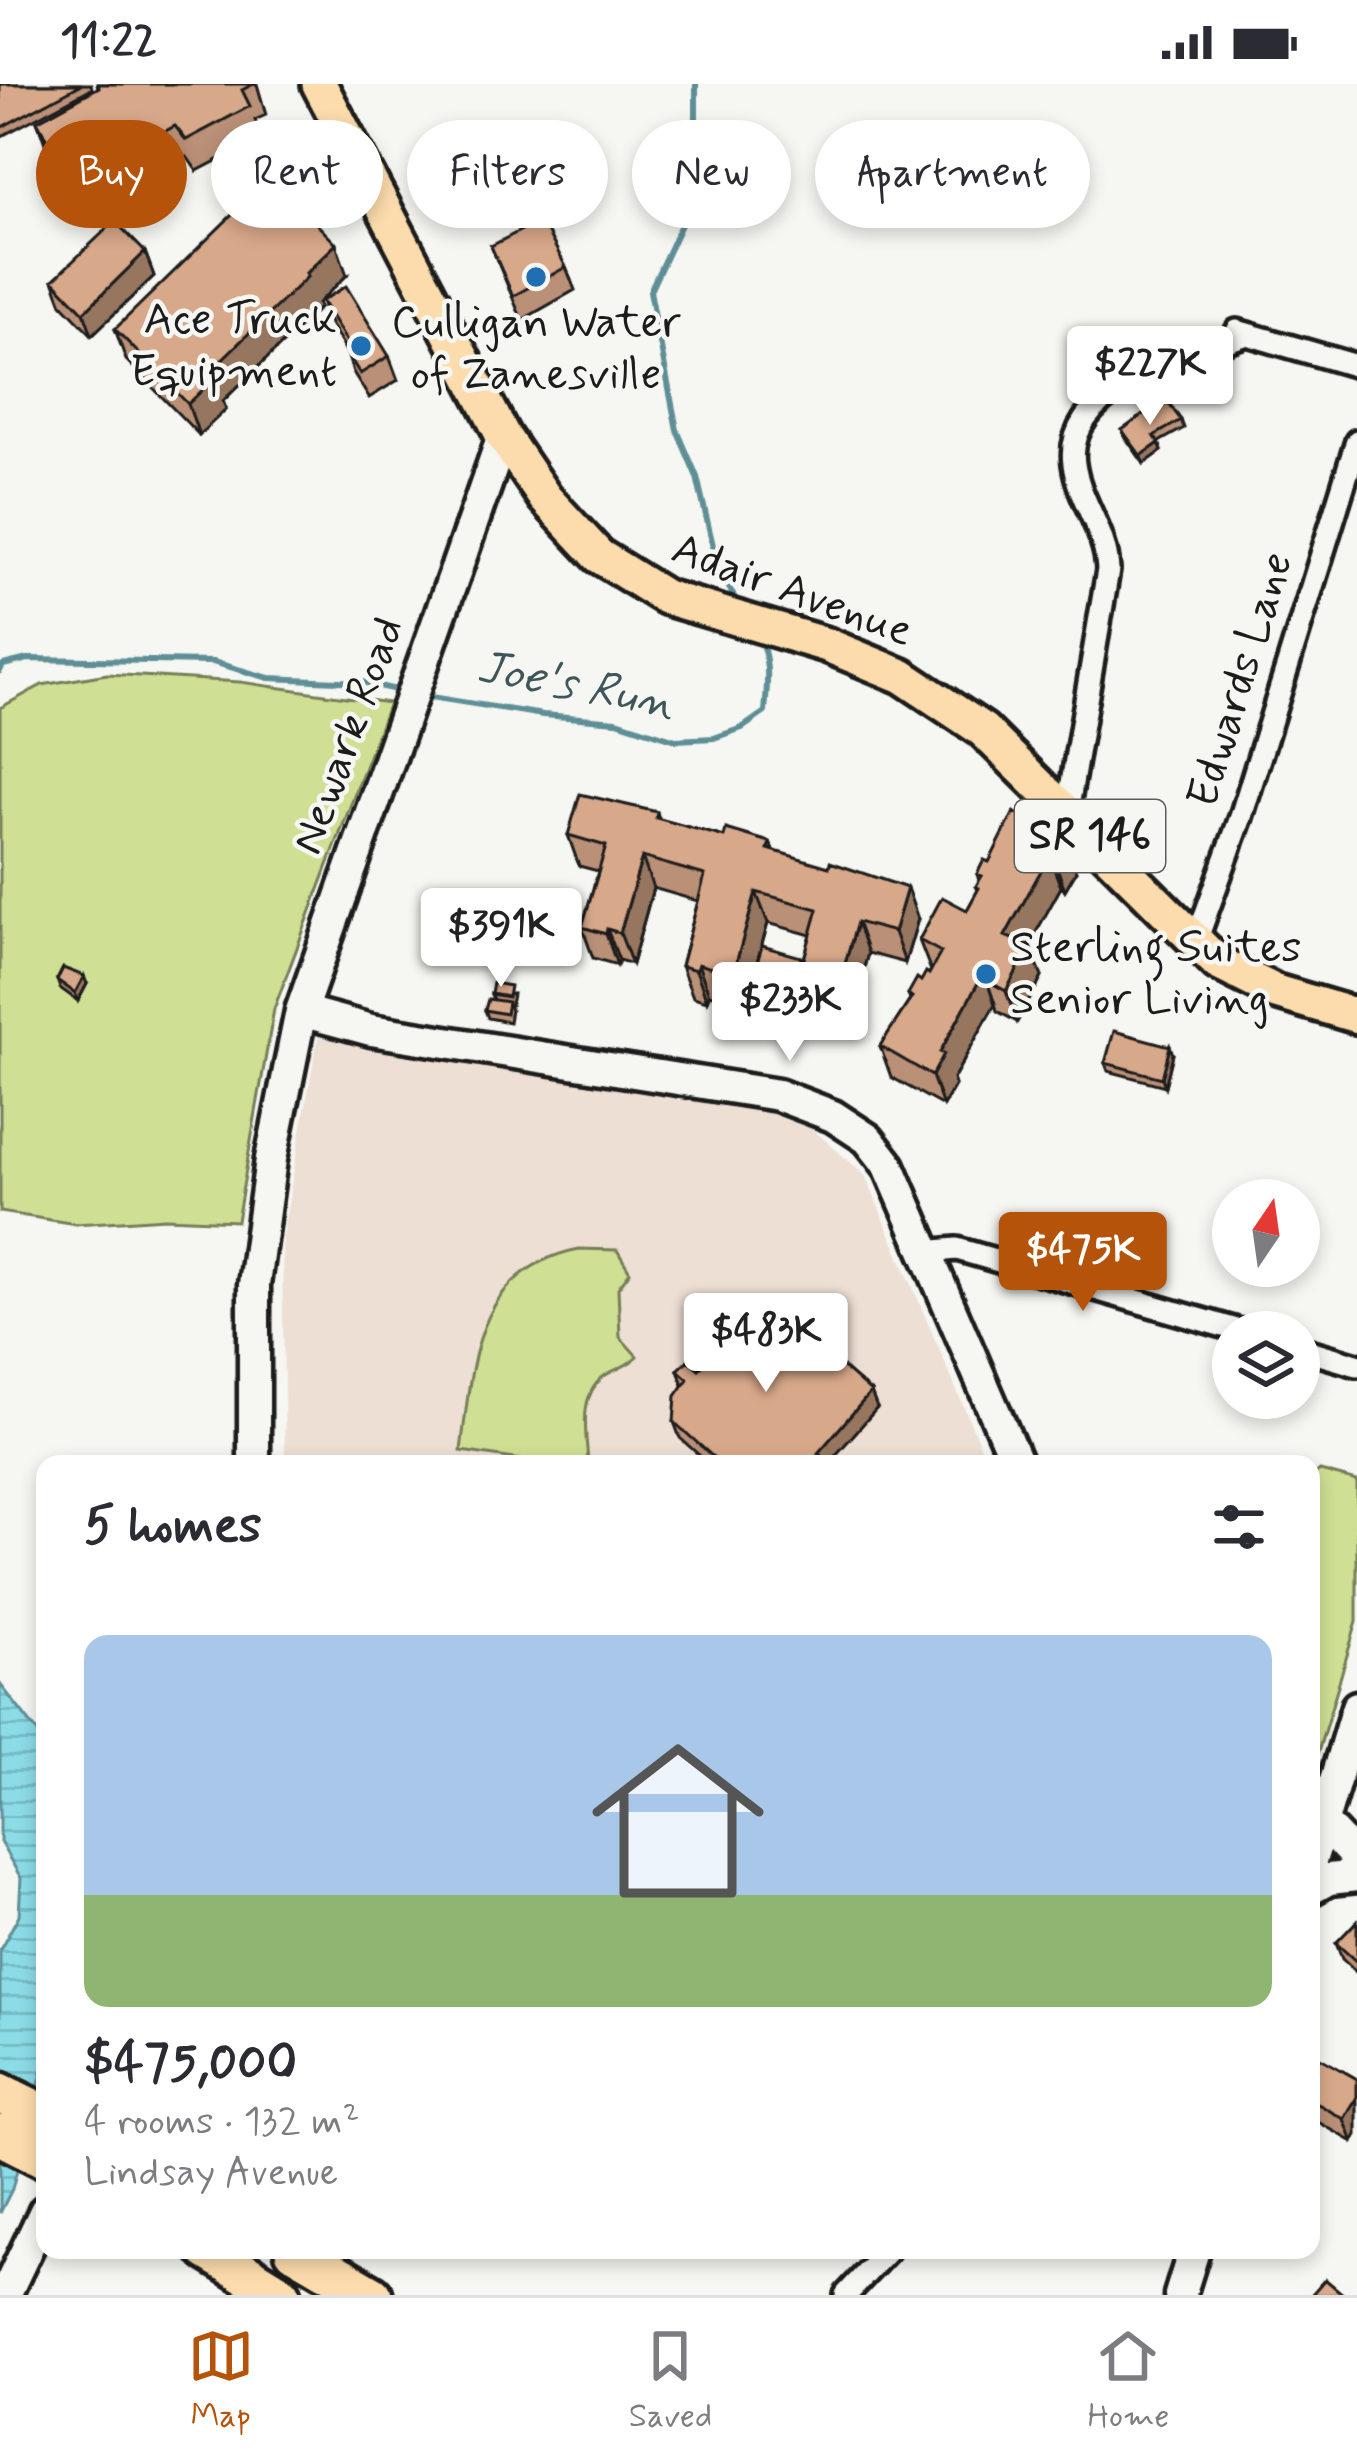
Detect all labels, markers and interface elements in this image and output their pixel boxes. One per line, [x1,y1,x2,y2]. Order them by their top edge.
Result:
text: 11:22 [60,13,157,72]
chip: Buy [36,120,187,228]
chip: Rent [211,120,383,228]
chip: Filters [407,120,608,228]
chip: New [632,120,791,228]
chip: Apartment [815,120,1090,228]
marker: Culligan Water of Zanesville [523,264,549,290]
place label: Ace Truck Equipment [130,291,337,402]
place label: Culligan Water of Zanesville [391,294,681,405]
pin: $227K [1066,326,1234,428]
marker: Ace Truck Equipment [348,333,374,359]
text: $227K [1094,339,1206,390]
street label: Adair Avenue [663,520,921,662]
street label: Edwards Lane [1174,545,1308,815]
street label: Newark Road [279,609,419,863]
water label: Joe's Run [472,636,680,736]
road number: SR 146 [1015,800,1165,872]
pin: $391K [417,888,585,990]
text: $391K [448,901,554,952]
place label: Sterling Suites Senior Living [1010,919,1301,1030]
marker: Sterling Suites Senior Living [973,961,999,987]
pin: $233K [706,962,874,1064]
text: $233K [739,975,841,1026]
north arrow [1212,1179,1320,1287]
map controls [1212,1179,1320,1419]
pin: $475K [999,1212,1167,1314]
text: $475K [1026,1225,1140,1276]
pin: $483K [682,1293,850,1395]
text: $483K [711,1306,821,1357]
button: layers [1212,1311,1320,1419]
text: 5 homes [84,1494,262,1560]
icon: filters [1206,1494,1272,1560]
icon: home [570,1713,786,1929]
text: $475,000 [84,2031,297,2097]
text: 4 rooms · 132 m² [84,2097,360,2148]
text: Lindsay Avenue [84,2148,338,2199]
tab: Map [188,2323,254,2439]
tab: Saved [629,2323,712,2439]
tab: Home [1087,2323,1169,2439]

